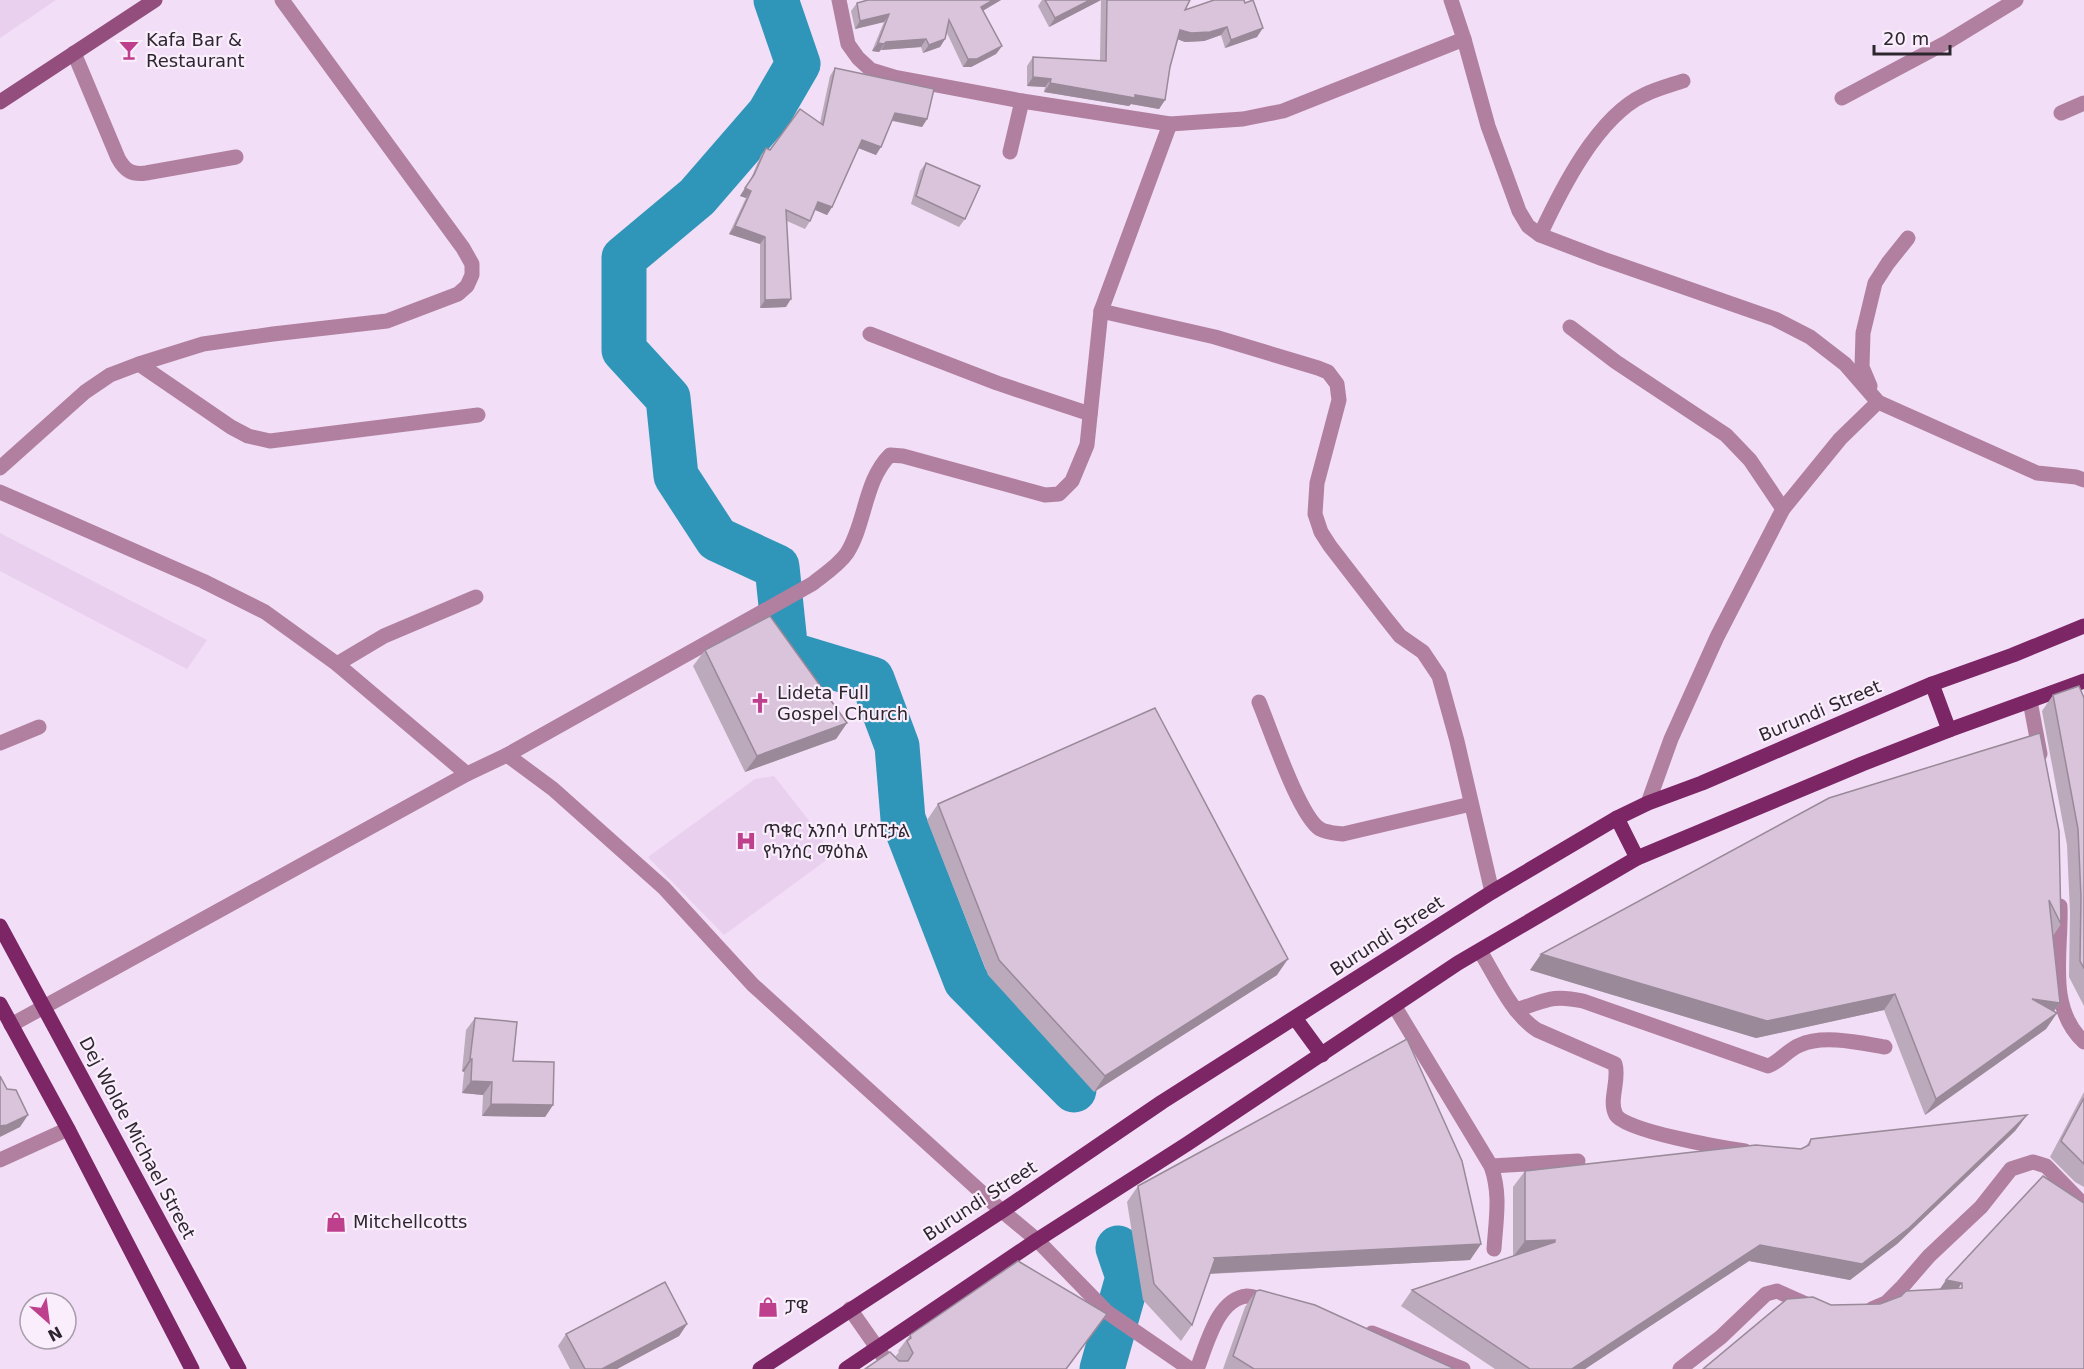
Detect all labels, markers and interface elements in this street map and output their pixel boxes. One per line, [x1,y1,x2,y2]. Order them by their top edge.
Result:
scale bar [1874,18,1950,56]
text: 20 m [1883,28,1929,49]
place label: Kafa Bar & Restaurant [146,29,245,71]
bar icon: Kafa Bar & Restaurant [117,38,141,62]
street label: Burundi Street [1755,675,1884,746]
place label: Lideta Full Gospel Church [777,682,908,724]
church icon: Lideta Full Gospel Church [748,691,772,715]
place label: ጥቁር አንበሳ ሆስፒታል የካንሰር ማዕከል [763,820,910,862]
hospital icon: ጥቁር አንበሳ ሆስፒታል የካንሰር ማዕከል [734,829,758,853]
street label: Burundi Street [1326,891,1447,980]
street label: Dej Wolde Michael Street [75,1033,200,1242]
street label: Burundi Street [919,1156,1040,1245]
shop icon: Mitchellcotts [324,1210,348,1234]
place label: Mitchellcotts [353,1211,467,1232]
north arrow [18,1291,78,1351]
shop icon: ፓዌ [756,1295,780,1319]
place label: ፓዌ [785,1296,808,1317]
text: N [44,1322,65,1345]

